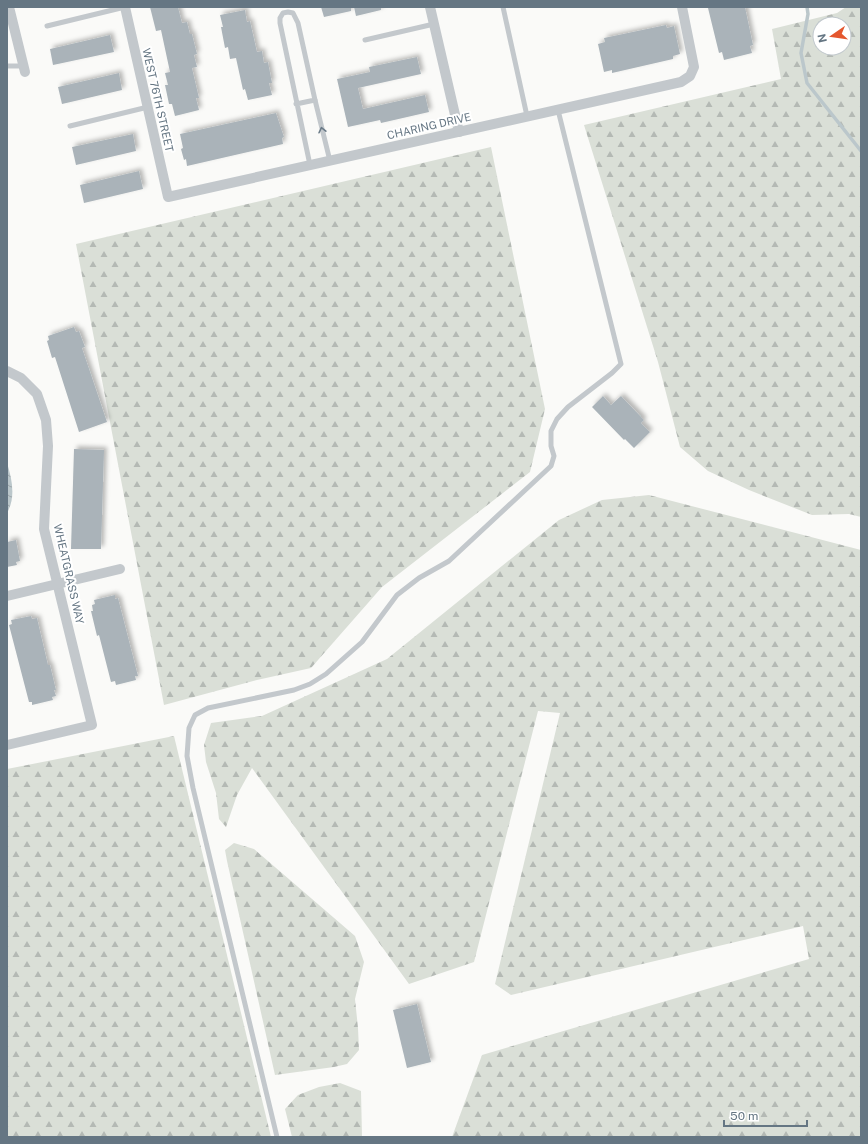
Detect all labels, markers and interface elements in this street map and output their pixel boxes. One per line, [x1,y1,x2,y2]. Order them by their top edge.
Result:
north arrow [812,16,852,56]
text: N [815,33,829,44]
street label: WEST 76TH STREET [140,47,176,154]
street label: CHARING DRIVE [386,110,472,141]
one-way arrow [319,127,327,134]
street label: WHEATGRASS WAY [52,523,86,625]
scale bar [724,1102,807,1128]
text: 50 m [730,1109,758,1123]

